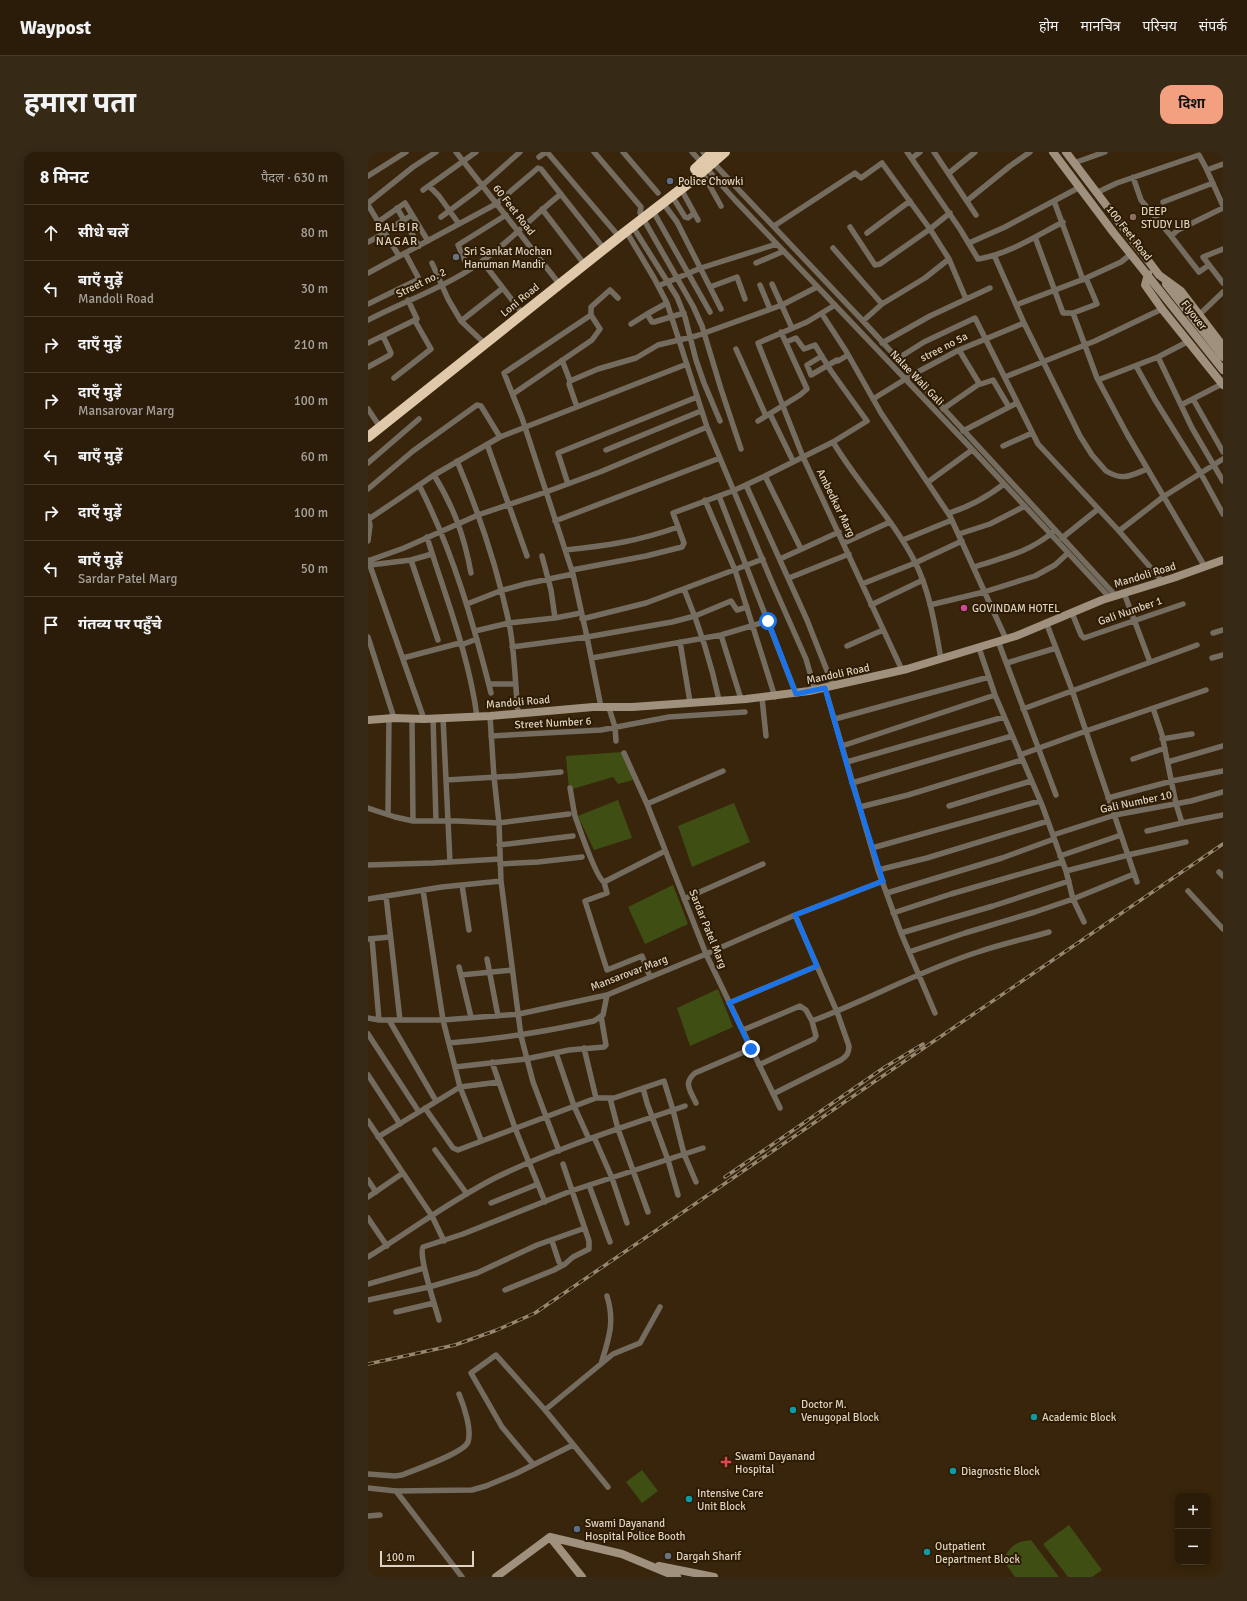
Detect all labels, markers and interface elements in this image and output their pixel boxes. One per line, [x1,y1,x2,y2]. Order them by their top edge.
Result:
text: Waypost [20,16,91,40]
text: होम [1039,18,1058,35]
text: मानचित्र [1080,18,1121,35]
text: परिचय [1143,18,1177,35]
text: संपर्क [1199,18,1227,35]
button: दिशा [1160,85,1223,124]
text: हमारा पता [24,86,136,120]
text: 8 मिनट [40,167,89,188]
text: पैदल · 630 m [261,170,328,186]
place label: Police Chowki [678,175,743,188]
marker: Police Chowki [665,176,675,186]
street label: 60 Feet Road [490,182,538,238]
street label: 100 Feet Road [1103,203,1155,263]
place label: DEEP STUDY LIB [1141,205,1190,231]
marker: DEEP STUDY LIB [1128,212,1138,222]
district label: BALBIR NAGAR [375,220,419,249]
icon: ahead [40,222,62,244]
text: सीधे चलें [78,223,129,241]
text: 80 m [301,225,328,241]
place label: Sri Sankat Mochan Hanuman Mandir [464,245,552,271]
marker: Sri Sankat Mochan Hanuman Mandir [451,252,461,262]
street label: Street no. 2 [394,265,448,301]
text: बाएँ मुड़ें [78,271,122,289]
icon: left [40,278,62,300]
street label: Loni Road [498,280,542,320]
text: 30 m [301,281,328,297]
text: Mandoli Road [78,291,154,307]
street label: Flyover [1178,298,1210,332]
street label: stree no 5a [918,329,970,365]
icon: right [40,334,62,356]
text: दाएँ मुड़ें [78,335,122,353]
text: 210 m [294,337,328,353]
street label: Nalae Wali Gali [887,348,947,408]
text: दाएँ मुड़ें [78,383,122,401]
icon: right [40,390,62,412]
text: 100 m [294,393,328,409]
text: Mansarovar Marg [78,403,174,419]
icon: left [40,446,62,468]
text: बाएँ मुड़ें [78,447,122,465]
text: 60 m [301,449,328,465]
street label: Ambedkar Marg [814,467,858,539]
icon: right [40,502,62,524]
text: दाएँ मुड़ें [78,503,122,521]
text: 100 m [294,505,328,521]
text: बाएँ मुड़ें [78,551,122,569]
icon: left [40,558,62,580]
street label: Mandoli Road [1112,559,1178,591]
text: 50 m [301,561,328,577]
text: Sardar Patel Marg [78,571,177,587]
street label: Gali Number 1 [1096,594,1164,628]
place label: GOVINDAM HOTEL [972,602,1060,615]
marker: GOVINDAM HOTEL [959,603,969,613]
route start [759,612,777,630]
icon: arrive [40,614,62,636]
text: गंतव्य पर पहुँचे [78,615,162,633]
street label: Mandoli Road [805,661,871,687]
street label: Mandoli Road [485,693,551,711]
street label: Street Number 6 [514,714,592,732]
street label: Gali Number 10 [1099,788,1173,816]
street label: Sardar Patel Marg [686,888,730,971]
street label: Mansarovar Marg [589,952,670,994]
route end [742,1040,760,1058]
place label: Doctor M. Venugopal Block [801,1398,880,1424]
marker: Doctor M. Venugopal Block [788,1405,798,1415]
place label: Academic Block [1042,1411,1117,1424]
marker: Academic Block [1029,1412,1039,1422]
place label: Swami Dayanand Hospital [735,1450,815,1476]
marker: Swami Dayanand Hospital [720,1456,732,1468]
place label: Diagnostic Block [961,1465,1040,1478]
marker: Diagnostic Block [948,1466,958,1476]
place label: Intensive Care Unit Block [697,1487,763,1513]
map controls [1175,1493,1211,1565]
button: + [1175,1493,1211,1529]
marker: Intensive Care Unit Block [684,1494,694,1504]
place label: Swami Dayanand Hospital Police Booth [585,1517,685,1543]
marker: Swami Dayanand Hospital Police Booth [572,1524,582,1534]
button: − [1175,1529,1211,1565]
place label: Outpatient Department Block [935,1540,1020,1566]
marker: Outpatient Department Block [922,1547,932,1557]
scale bar [380,1549,474,1568]
place label: Dargah Sharif [676,1550,742,1563]
text: 100 m [386,1551,415,1564]
marker: Dargah Sharif [663,1551,673,1561]

